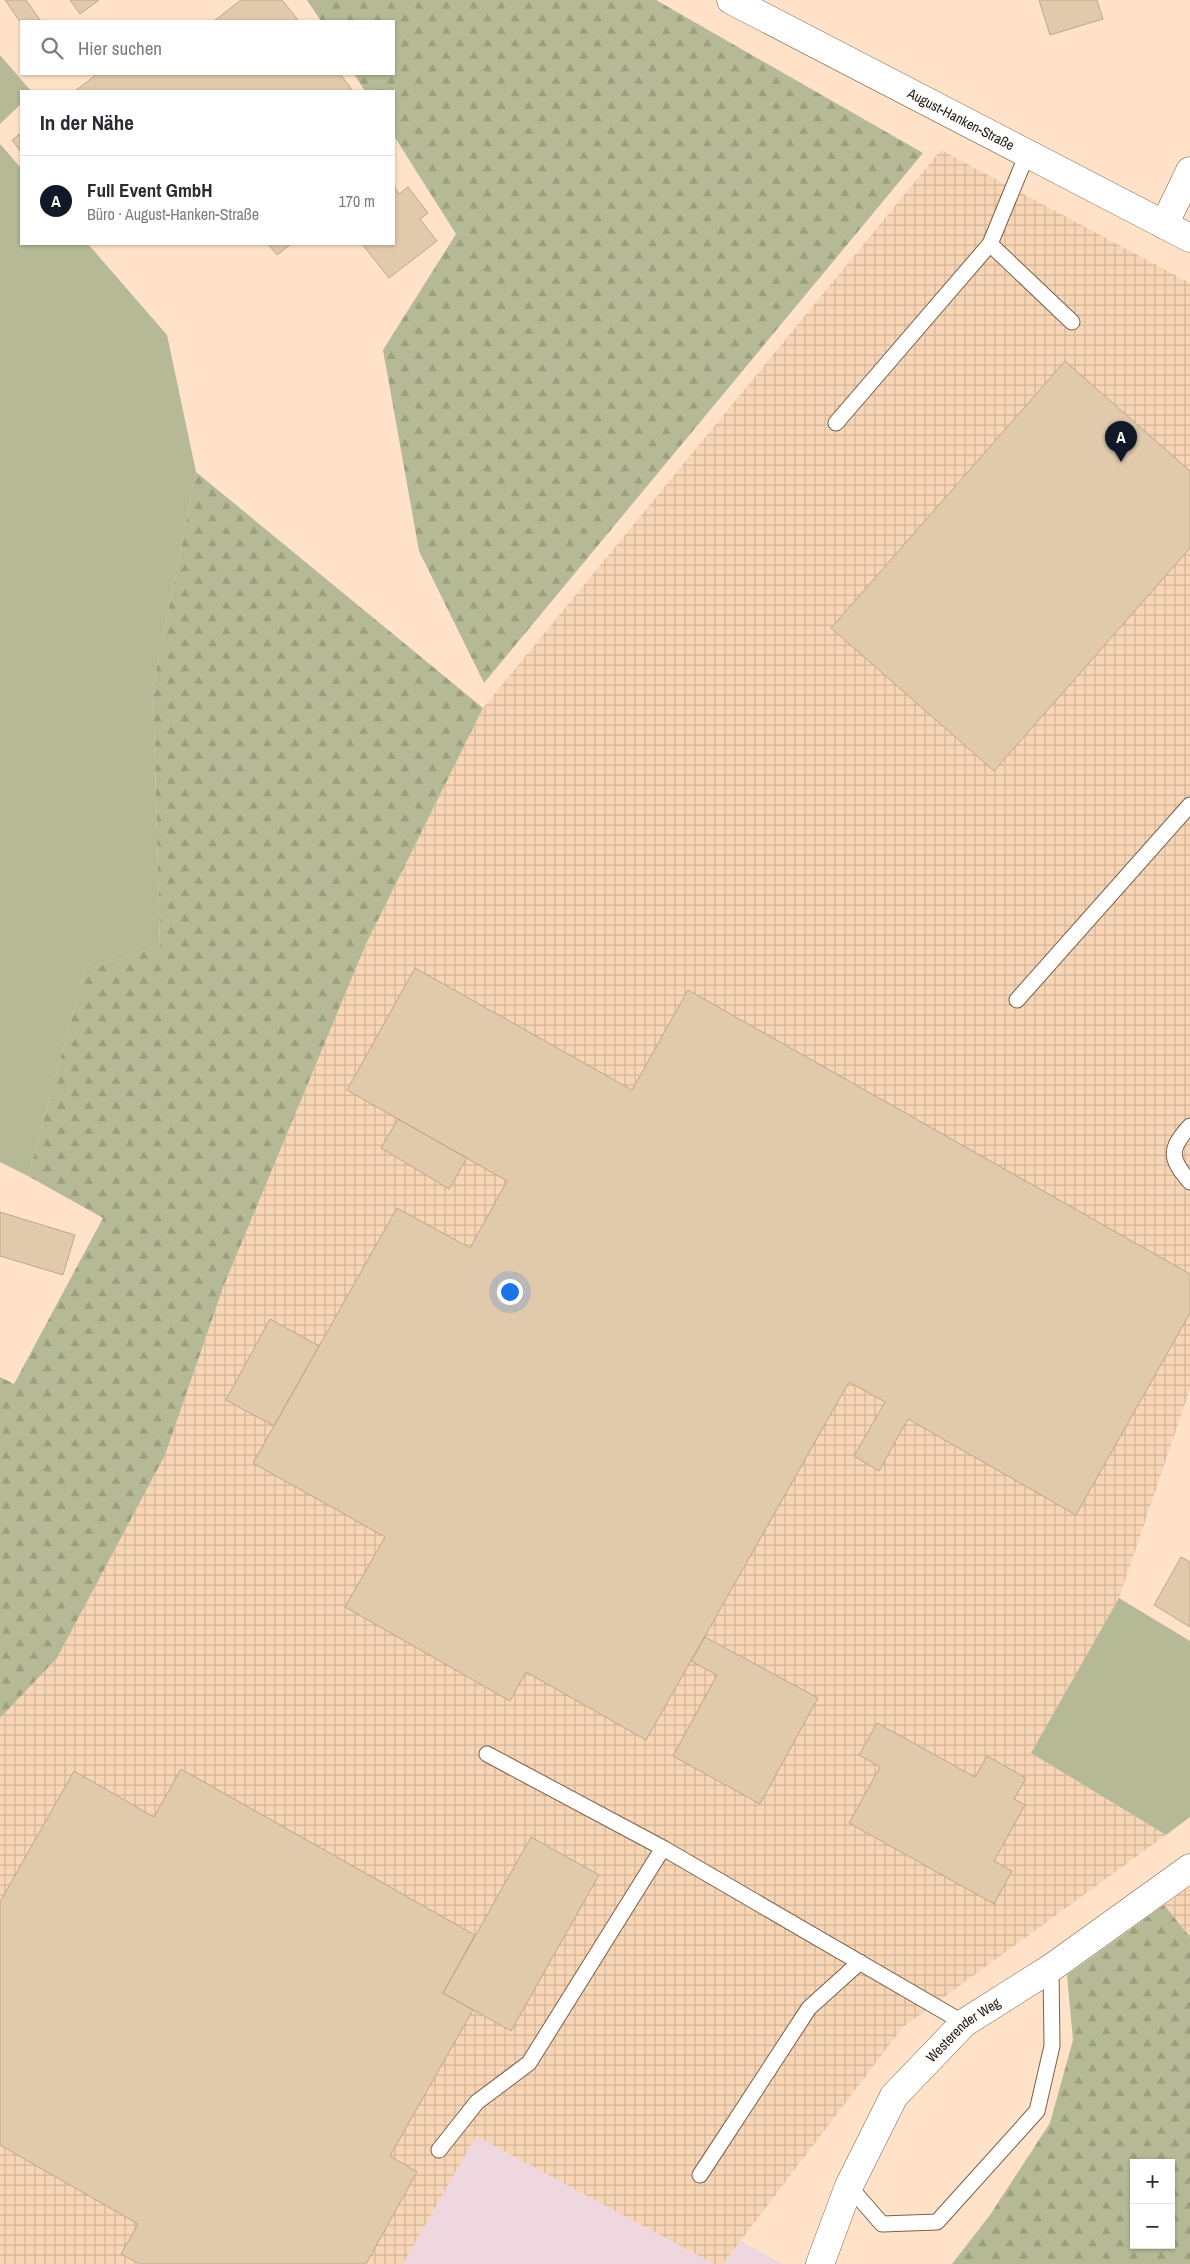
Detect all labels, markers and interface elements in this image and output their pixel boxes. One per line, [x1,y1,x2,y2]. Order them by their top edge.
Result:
search box [20,20,395,75]
icon: search [38,34,66,62]
text: Hier suchen [78,35,162,61]
street label: August-Hanken-Straße [904,84,1017,154]
text: In der Nähe [40,108,134,137]
text: Full Event GmbH [87,177,213,203]
text: A [51,190,61,212]
text: 170 m [339,190,375,212]
text: Büro · August-Hanken-Straße [87,203,259,225]
pin: A [1105,421,1137,462]
your location [497,1279,523,1305]
street label: Westerender Weg [922,1993,1004,2066]
map controls [1130,2159,1175,2249]
button: + [1130,2159,1175,2204]
button: − [1130,2204,1175,2249]

